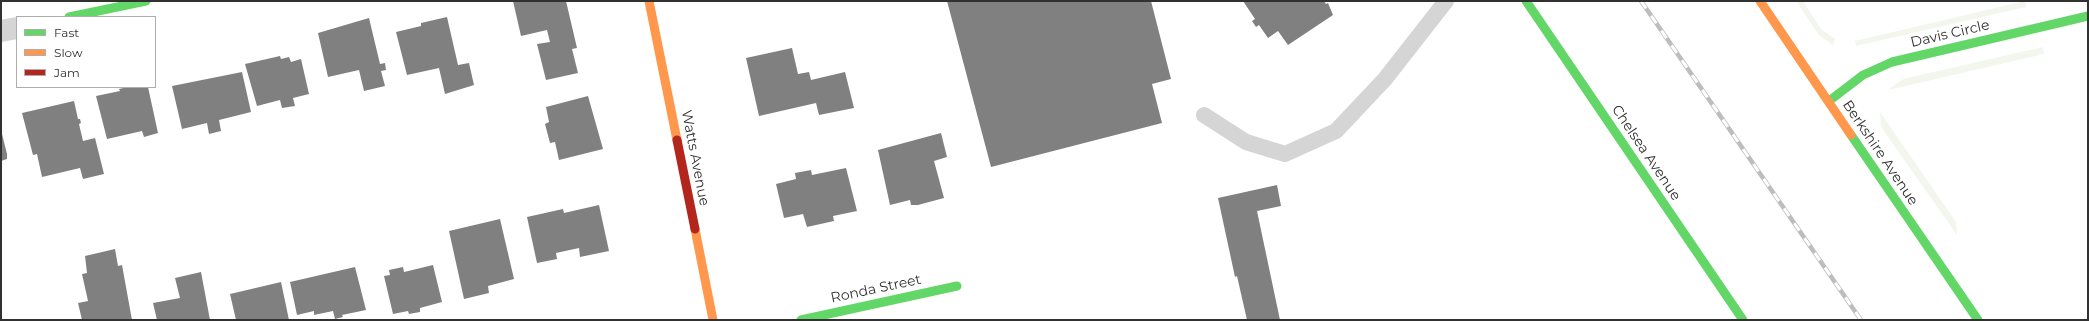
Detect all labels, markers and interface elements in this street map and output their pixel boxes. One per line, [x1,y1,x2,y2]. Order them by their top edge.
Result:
legend [16,16,156,88]
street label: Davis Circle [1909,17,1991,51]
text: Fast [54,25,79,40]
text: Slow [54,45,83,60]
text: Jam [54,65,80,80]
street label: Berkshire Avenue [1839,97,1921,209]
street label: Chelsea Avenue [1608,102,1684,204]
street label: Watts Avenue [677,109,713,207]
street label: Ronda Street [829,271,923,307]

